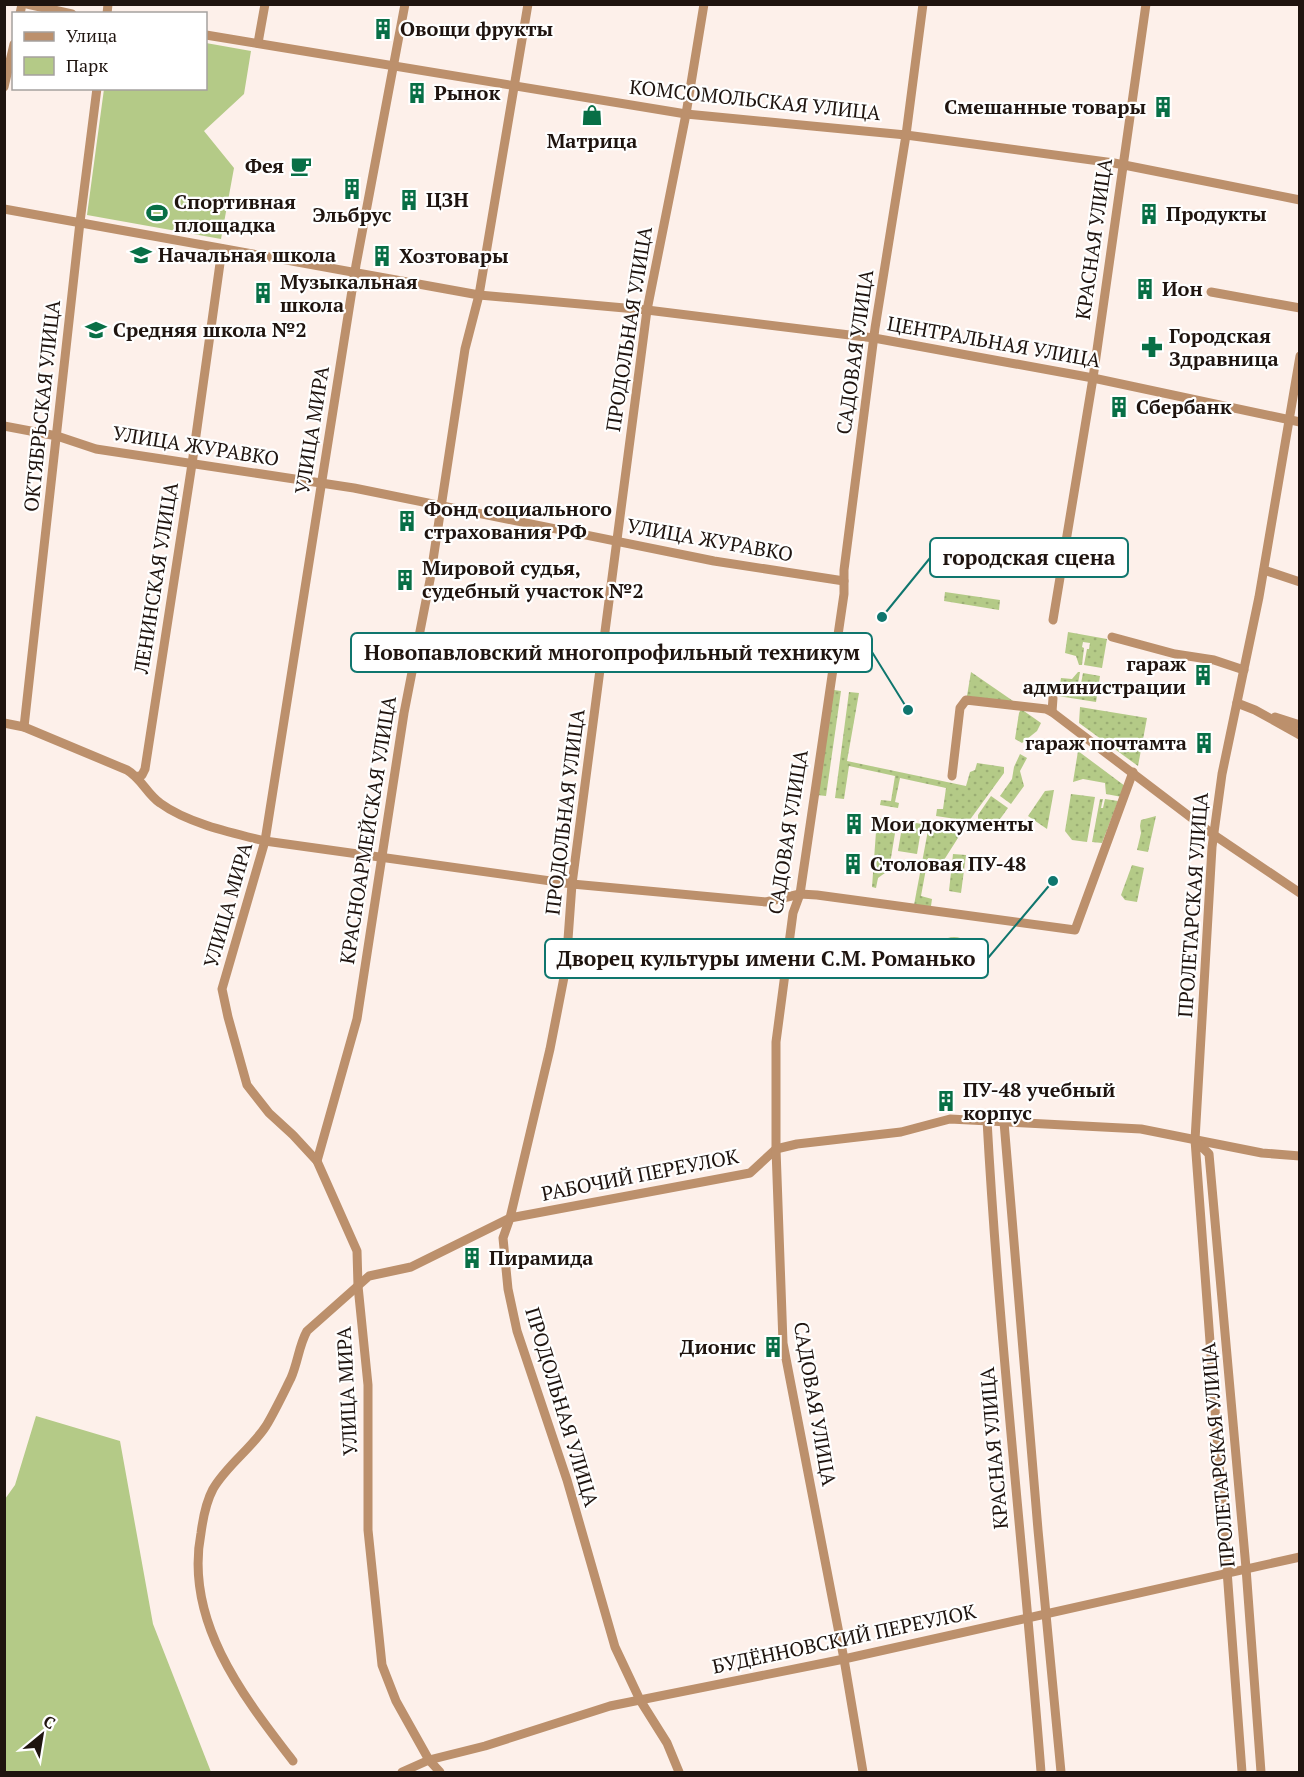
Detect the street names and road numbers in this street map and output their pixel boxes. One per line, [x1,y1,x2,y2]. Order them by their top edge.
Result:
street label: КОМСОМОЛЬСКАЯ УЛИЦА [628,73,882,126]
street label: КРАСНАЯ УЛИЦА [1069,156,1118,321]
street label: ПРОДОЛЬНАЯ УЛИЦА [599,224,658,433]
street label: САДОВАЯ УЛИЦА [830,267,879,436]
street label: ОКТЯБРЬСКАЯ УЛИЦА [17,298,66,513]
street label: ЦЕНТРАЛЬНАЯ УЛИЦА [885,309,1103,374]
street label: УЛИЦА МИРА [288,364,335,496]
street label: УЛИЦА ЖУРАВКО [111,419,281,472]
street label: ЛЕНИНСКАЯ УЛИЦА [127,480,184,677]
street label: УЛИЦА ЖУРАВКО [625,512,795,567]
street label: КРАСНОАРМЕЙСКАЯ УЛИЦА [333,694,402,966]
street label: ПРОДОЛЬНАЯ УЛИЦА [538,707,591,916]
street label: САДОВАЯ УЛИЦА [761,747,814,916]
street label: ПРОЛЕТАРСКАЯ УЛИЦА [1171,791,1214,1019]
street label: УЛИЦА МИРА [197,839,258,971]
street label: РАБОЧИЙ ПЕРЕУЛОК [539,1142,741,1207]
street label: ПРОДОЛЬНАЯ УЛИЦА [519,1304,606,1510]
street label: САДОВАЯ УЛИЦА [788,1320,843,1488]
street label: УЛИЦА МИРА [330,1325,363,1456]
street label: ПРОЛЕТАРСКАЯ УЛИЦА [1194,1341,1241,1569]
street label: КРАСНАЯ УЛИЦА [973,1365,1014,1530]
street label: БУДЁННОВСКИЙ ПЕРЕУЛОК [710,1597,978,1680]

